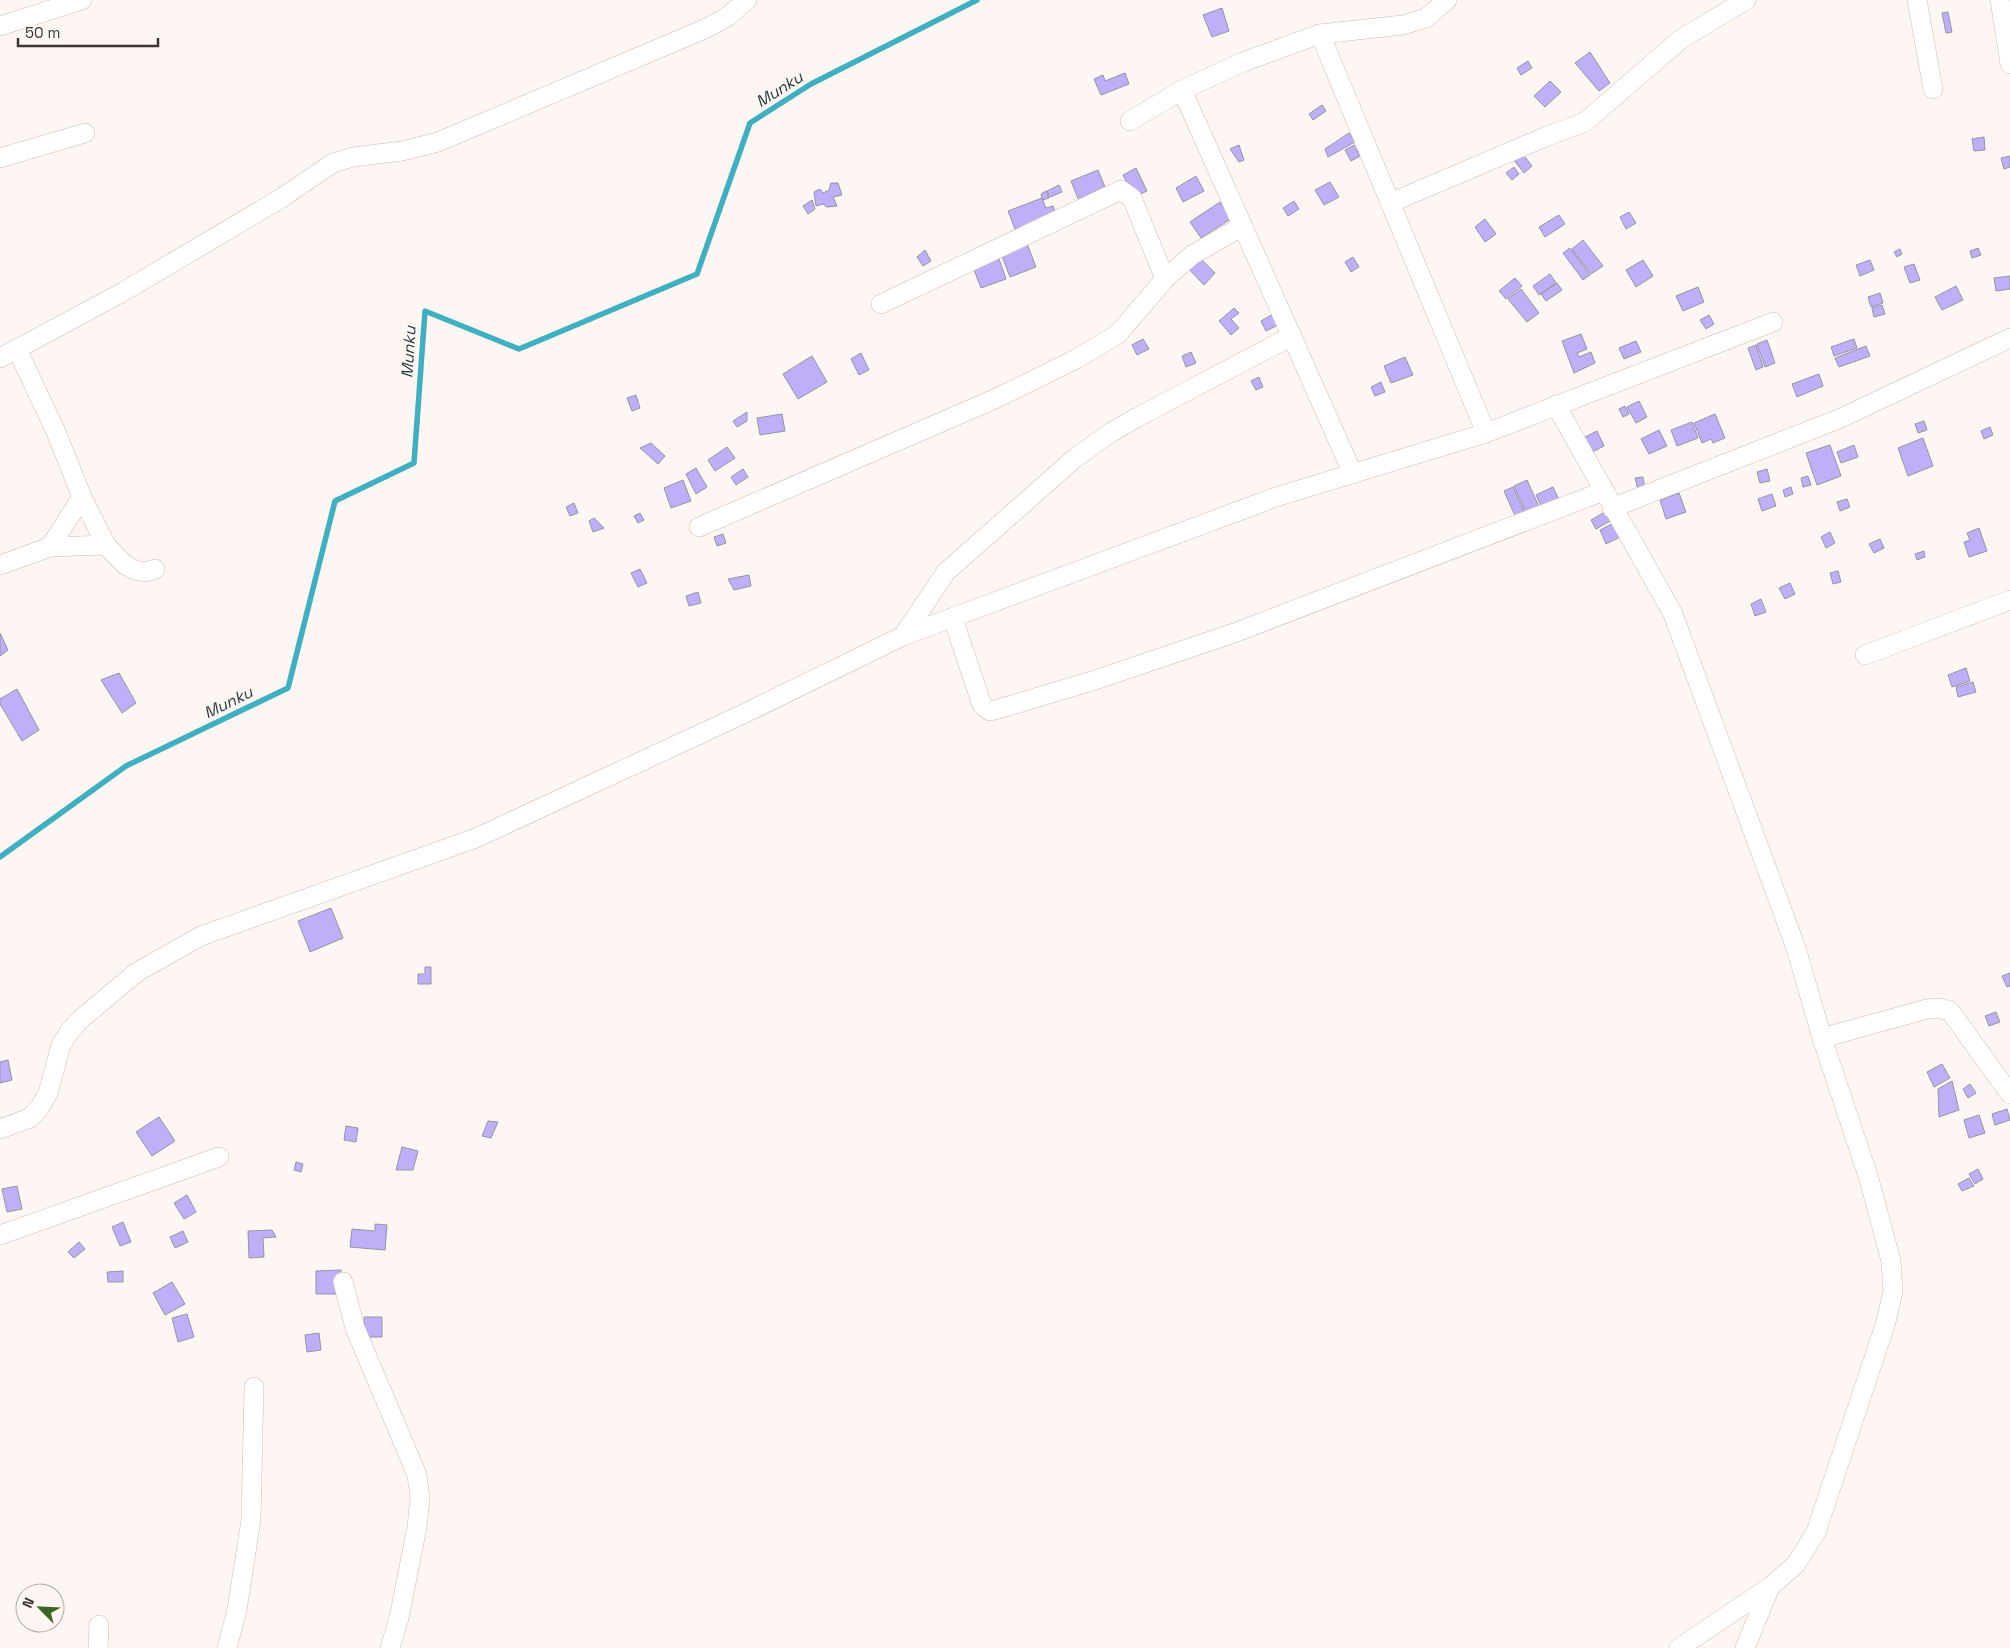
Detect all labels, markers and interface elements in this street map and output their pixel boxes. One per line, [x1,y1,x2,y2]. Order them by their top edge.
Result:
scale bar [18,15,158,47]
text: 50 m [25,23,60,42]
water label: Munku [752,66,808,112]
water label: Munku [396,324,421,379]
water label: Munku [200,681,257,723]
north arrow [15,1583,65,1633]
text: N [18,1595,38,1611]

